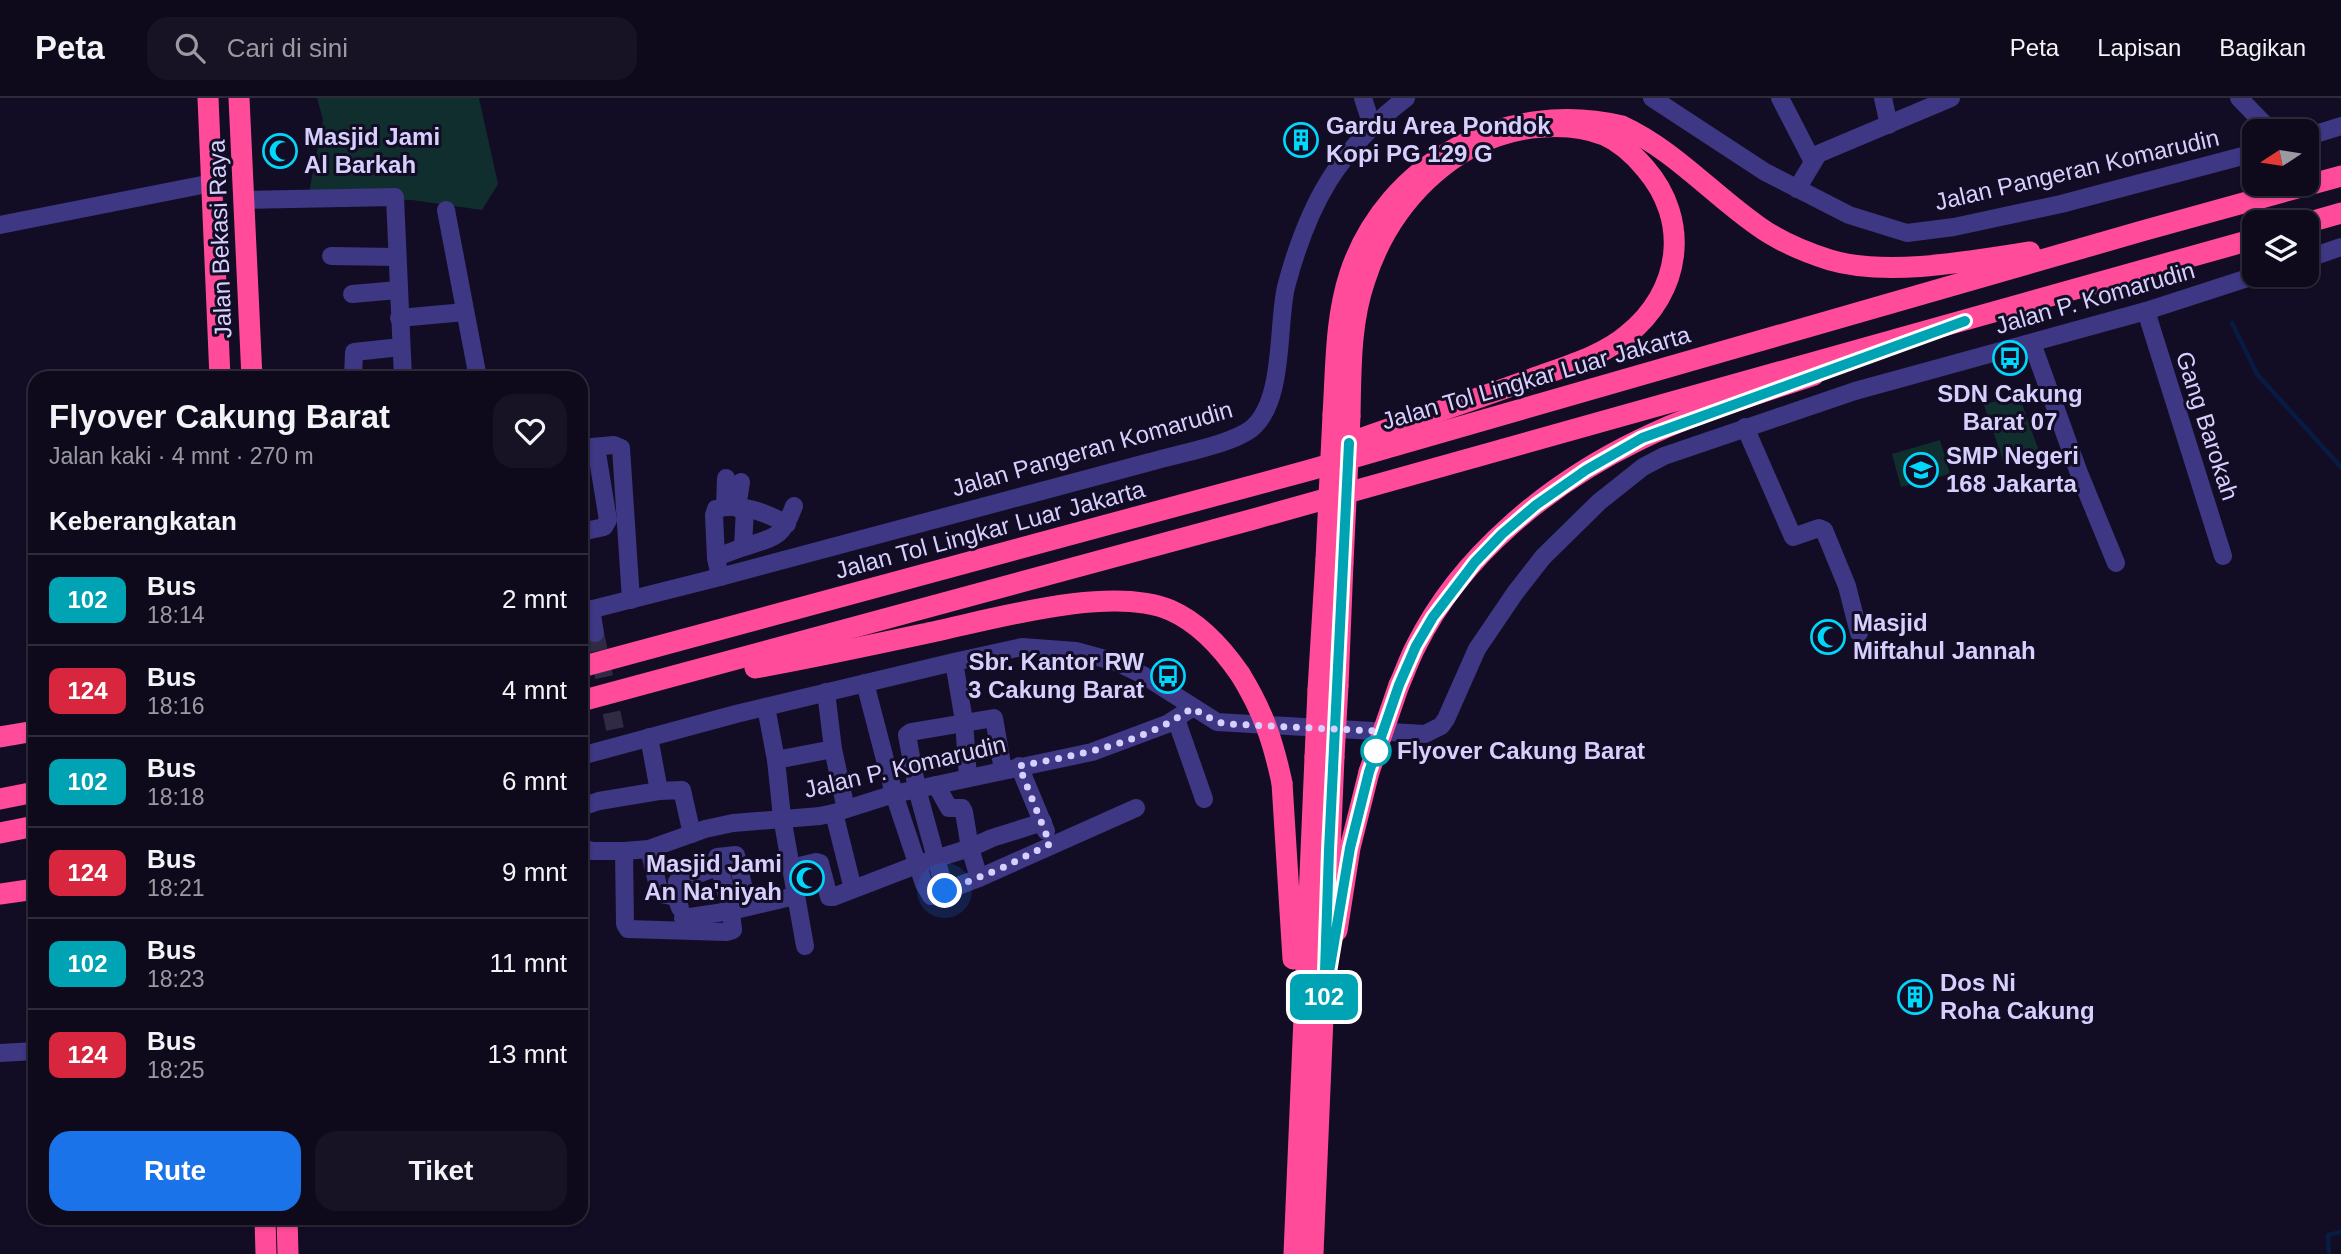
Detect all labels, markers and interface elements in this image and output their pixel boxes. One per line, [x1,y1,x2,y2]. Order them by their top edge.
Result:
search box [147,17,637,80]
text: Peta [35,29,105,66]
icon: search [171,29,209,67]
text: Cari di sini [227,33,348,63]
text: Peta [2010,34,2059,61]
text: Lapisan [2097,34,2181,61]
text: Bagikan [2219,34,2306,61]
place label: Gardu Area Pondok Kopi PG 129 G [1326,112,1551,167]
north arrow [2242,119,2319,196]
map controls [2242,119,2319,287]
building icon: Gardu Area Pondok Kopi PG 129 G [1282,121,1320,159]
place label: Masjid Jami Al Barkah [304,123,440,178]
street label: Jalan Pangeran Komarudin [1932,124,2222,215]
mosque icon: Masjid Jami Al Barkah [261,132,299,170]
street label: Jalan Bekasi Raya [203,139,236,339]
button: layers [2242,210,2319,287]
street label: Jalan P. Komarudin [1992,256,2198,339]
street label: Jalan Tol Lingkar Luar Jakarta [1378,320,1694,435]
bus stop icon: SDN Cakung Barat 07 [1991,339,2029,377]
street label: Gang Barokah [2171,348,2244,504]
place label: SDN Cakung Barat 07 [1937,380,2083,435]
button: heart [493,394,567,468]
street label: Jalan Pangeran Komarudin [948,395,1235,502]
text: Flyover Cakung Barat [49,398,390,435]
place label: SMP Negeri 168 Jakarta [1946,442,2079,497]
text: Jalan kaki · 4 mnt · 270 m [49,443,314,469]
school or university icon: SMP Negeri 168 Jakarta [1902,451,1940,489]
street label: Jalan Tol Lingkar Luar Jakarta [832,475,1148,584]
text: Keberangkatan [49,506,237,536]
text: Bus [147,571,196,601]
text: 2 mnt [502,584,567,614]
text: 102 [67,586,108,613]
text: 18:14 [147,602,205,628]
place label: Masjid Miftahul Jannah [1853,609,2036,664]
mosque icon: Masjid Miftahul Jannah [1809,618,1847,656]
place label: Sbr. Kantor RW 3 Cakung Barat [968,648,1144,703]
bus stop icon: Sbr. Kantor RW 3 Cakung Barat [1149,657,1187,695]
text: Bus [147,662,196,692]
text: 4 mnt [502,675,567,705]
text: 124 [67,677,108,704]
text: 18:16 [147,693,205,719]
street label: Jalan P. Komarudin [801,730,1008,803]
marker: Flyover Cakung Barat [1361,736,1391,766]
place label: Flyover Cakung Barat [1397,737,1645,764]
text: Bus [147,753,196,783]
text: 6 mnt [502,766,567,796]
text: 102 [67,768,108,795]
text: 18:18 [147,784,205,810]
text: Bus [147,844,196,874]
place label: Masjid Jami An Na'niyah [644,850,782,905]
text: 9 mnt [502,857,567,887]
text: 124 [67,859,108,886]
mosque icon: Masjid Jami An Na'niyah [788,859,826,897]
your location [927,873,962,908]
text: 18:21 [147,875,205,901]
text: Bus [147,935,196,965]
text: 11 mnt [489,948,567,978]
text: 102 [67,950,108,977]
text: 18:23 [147,966,205,992]
place label: Dos Ni Roha Cakung [1940,969,2095,1024]
line badge: 102 [1284,974,1364,1020]
building icon: Dos Ni Roha Cakung [1896,978,1934,1016]
text: 102 [1304,983,1344,1010]
text: Bus [147,1026,196,1056]
text: 13 mnt [488,1039,567,1069]
text: 124 [67,1041,108,1068]
text: 18:25 [147,1057,205,1083]
button: Rute [49,1131,301,1211]
button: Tiket [315,1131,567,1211]

